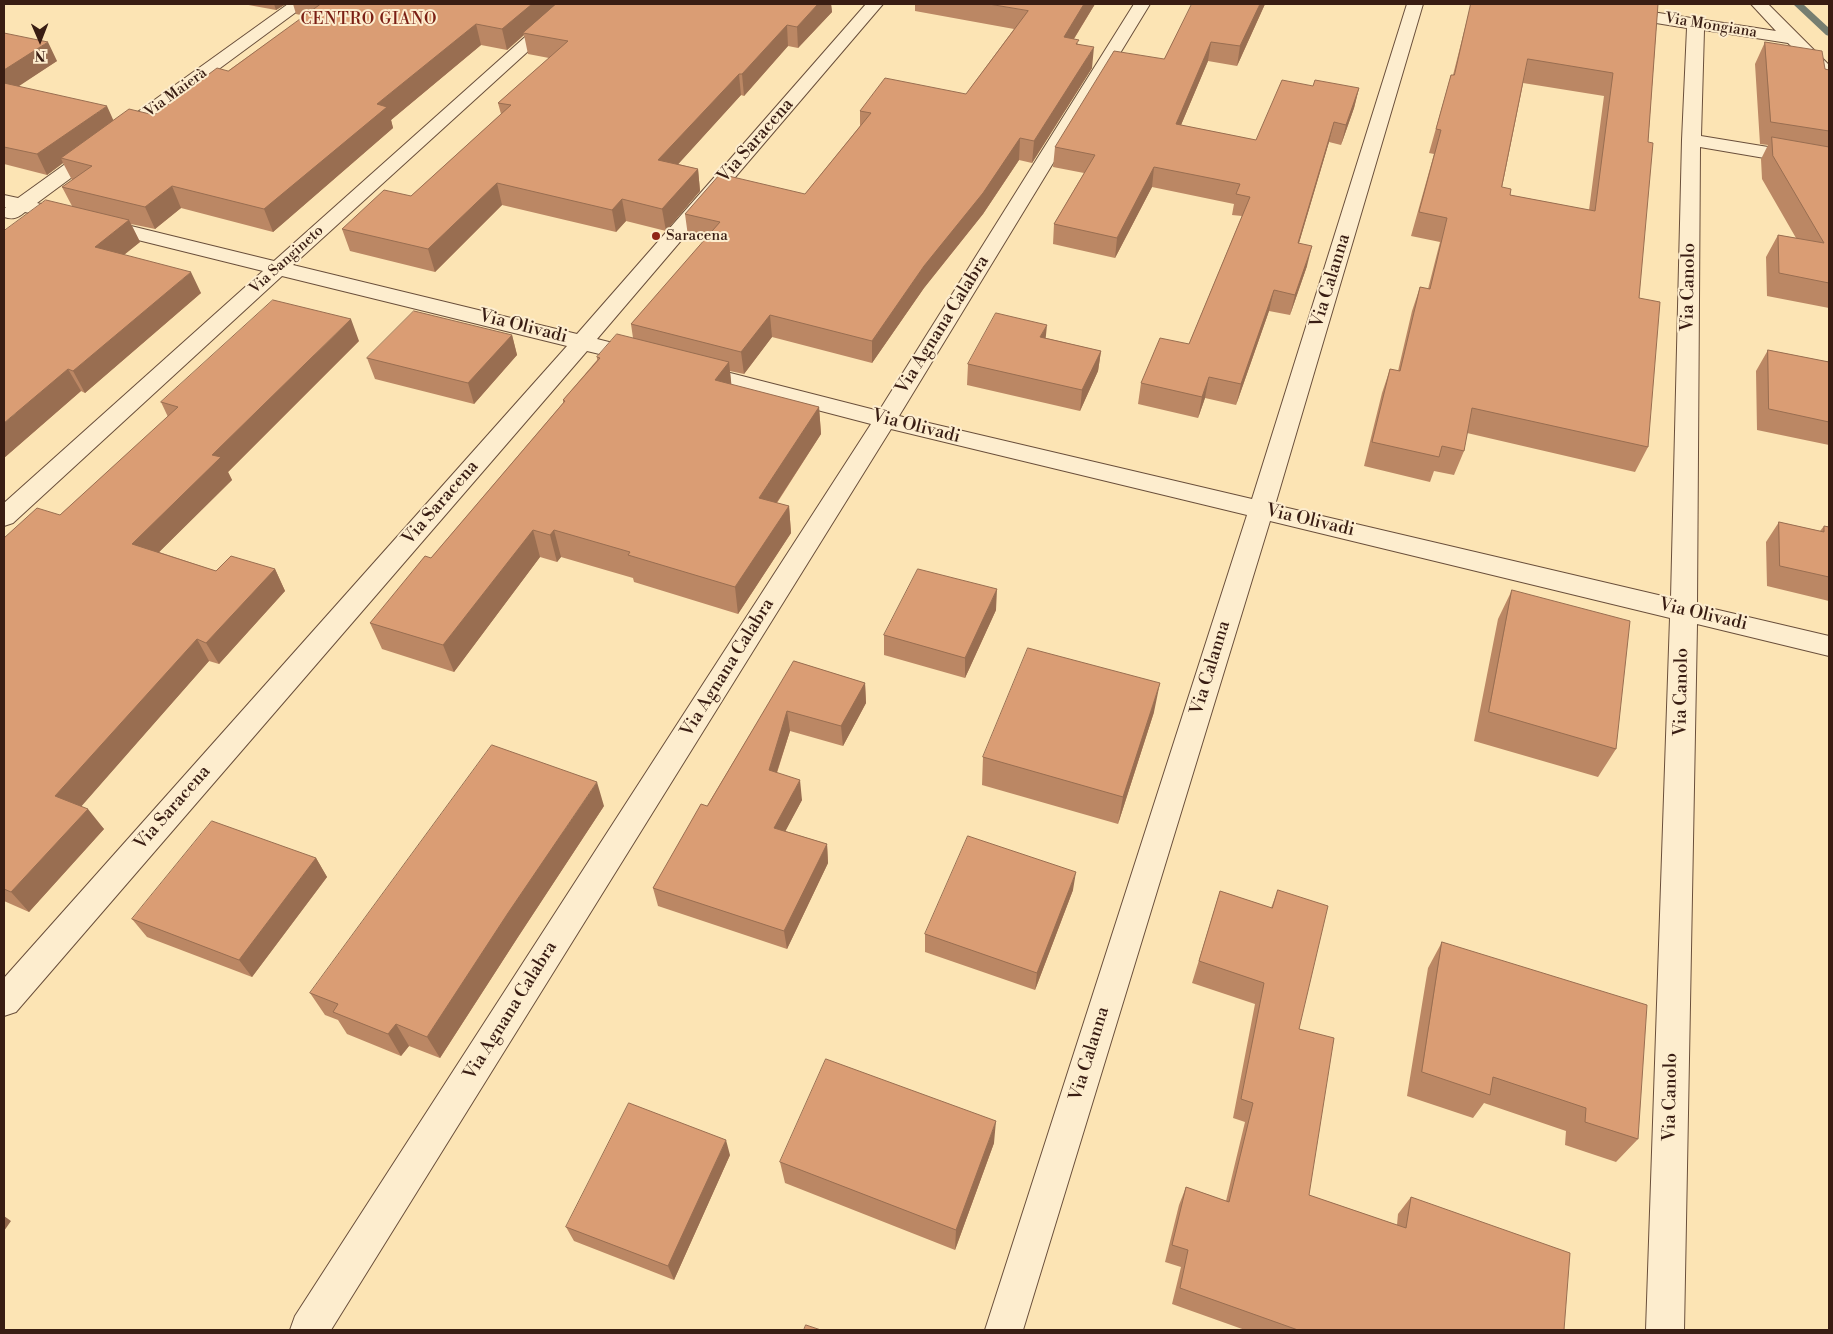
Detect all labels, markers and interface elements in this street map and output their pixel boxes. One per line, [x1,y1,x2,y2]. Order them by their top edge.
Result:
district label: CENTRO GIANO [299,10,439,30]
street label: Via Mongiana [1664,10,1758,42]
north arrow [15,15,65,65]
text: N [35,46,46,64]
street label: Via Maierà [141,64,211,122]
street label: Via Saracena [713,94,799,188]
street label: Via Sangineto [246,222,328,298]
place label: Saracena [666,227,728,245]
marker: Saracena [650,230,662,242]
street label: Via Calanna [1306,231,1356,331]
street label: Via Canolo [1677,243,1701,331]
street label: Via Agnana Calabra [892,252,994,398]
street label: Via Olivadi [477,306,569,348]
street label: Via Olivadi [870,406,962,448]
street label: Via Saracena [398,456,484,550]
street label: Via Olivadi [1264,500,1356,542]
street label: Via Olivadi [1657,594,1749,636]
street label: Via Agnana Calabra [677,595,779,741]
street label: Via Calanna [1186,618,1236,718]
street label: Via Canolo [1670,648,1694,736]
street label: Via Saracena [130,761,216,855]
street label: Via Agnana Calabra [460,938,562,1084]
street label: Via Calanna [1065,1004,1115,1104]
street label: Via Canolo [1659,1053,1683,1141]

